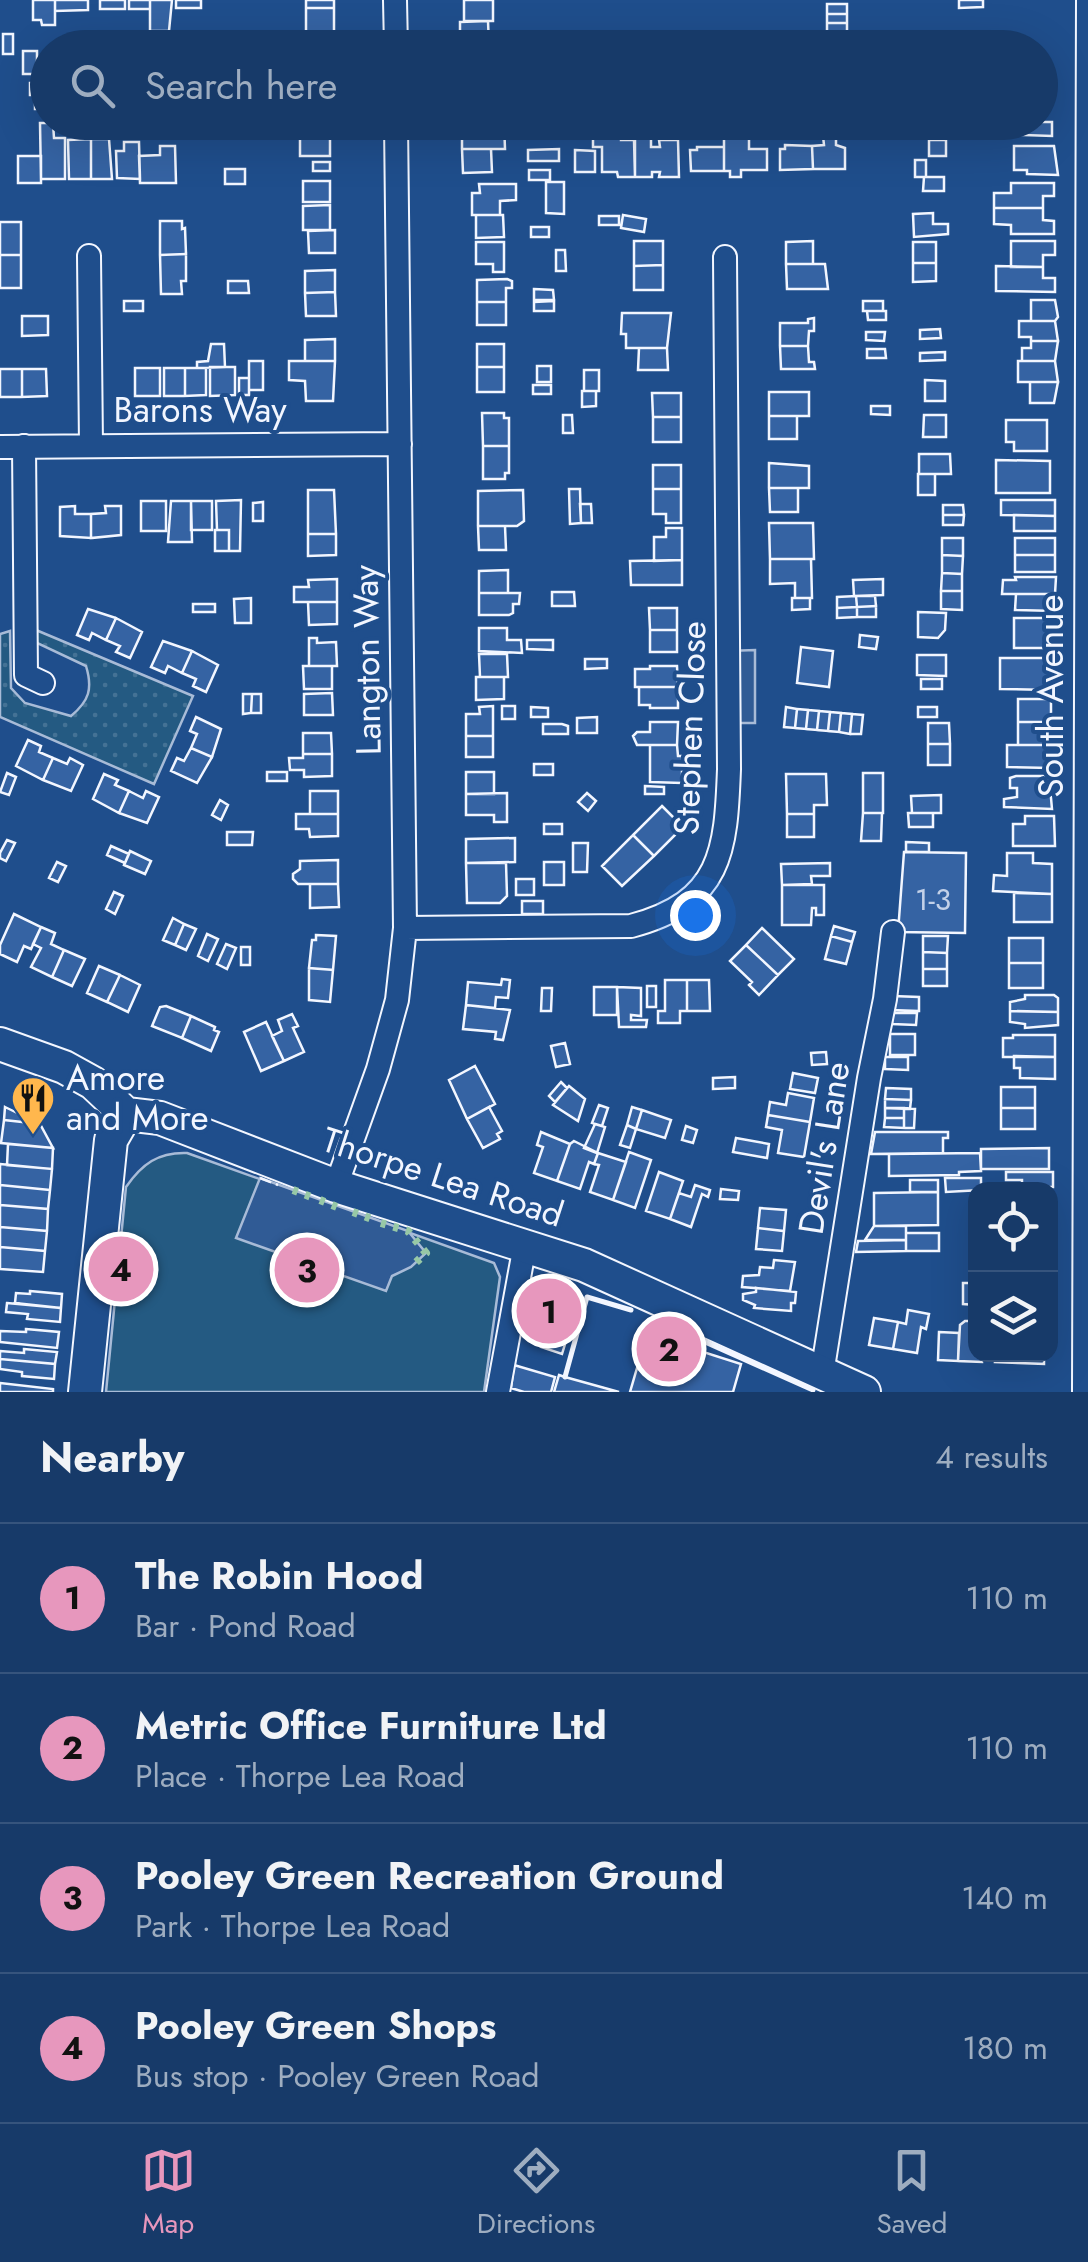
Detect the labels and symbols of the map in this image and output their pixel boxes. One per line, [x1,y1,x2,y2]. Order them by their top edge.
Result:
street label: Barons Way [113,385,287,435]
street label: Langton Way [340,564,394,756]
street label: South Avenue [1026,595,1076,797]
street label: Stephen Close [661,620,719,836]
house number: 1-3 [915,878,951,921]
your location [670,890,721,941]
place label: Amore and More [66,1053,209,1143]
street label: Devil's Lane [786,1058,862,1238]
restaurant icon: Amore and More [10,1075,56,1136]
street label: Thorpe Lea Road [316,1114,570,1240]
pin: 4 [88,1232,154,1306]
pin: 3 [274,1232,340,1308]
pin: 1 [516,1274,582,1348]
pin: 2 [636,1312,702,1386]

